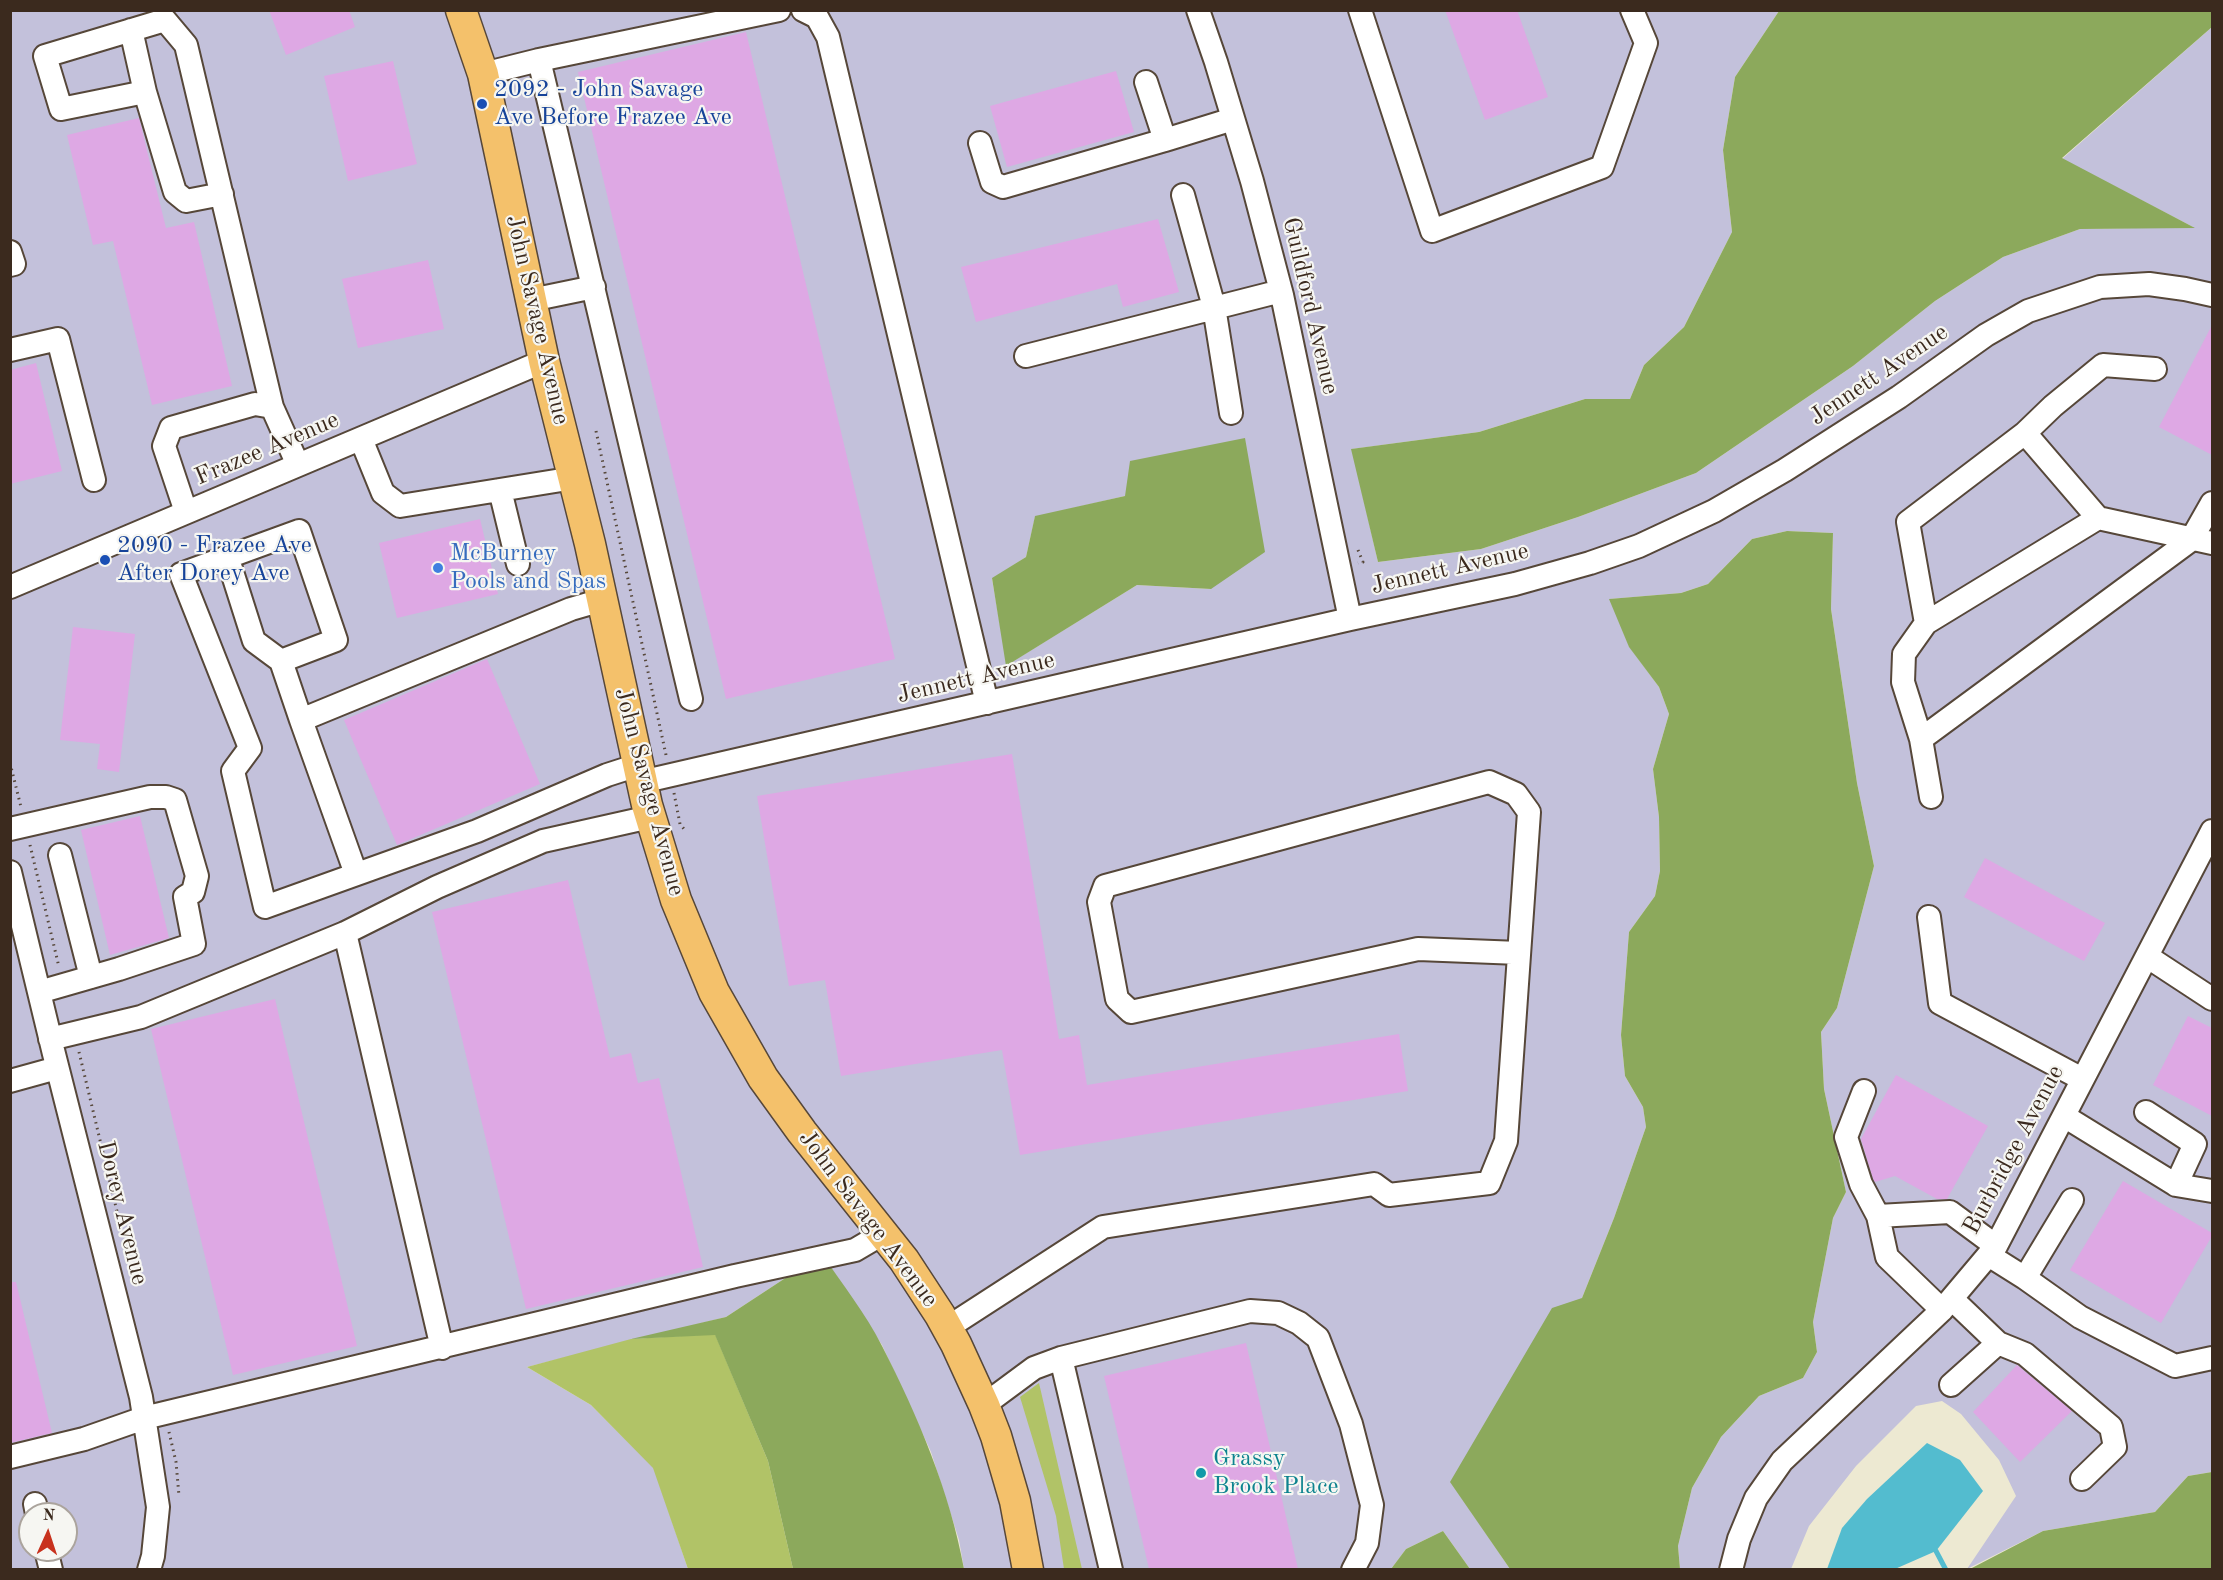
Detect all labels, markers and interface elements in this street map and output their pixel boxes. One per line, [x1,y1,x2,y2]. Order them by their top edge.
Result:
place label: 2092 - John Savage Ave Before Frazee Ave [494,76,732,132]
marker: 2092 - John Savage Ave Before Frazee Ave [475,97,489,111]
street label: John Savage Avenue [499,212,575,428]
street label: Guildford Avenue [1276,215,1344,397]
street label: Jennett Avenue [1804,318,1954,432]
street label: Frazee Avenue [191,406,343,492]
place label: 2090 - Frazee Ave After Dorey Ave [117,532,312,588]
street label: Jennett Avenue [1368,537,1532,601]
place label: McBurney Pools and Spas [450,540,606,596]
marker: 2090 - Frazee Ave After Dorey Ave [98,553,112,567]
marker: McBurney Pools and Spas [431,561,445,575]
street label: Jennett Avenue [894,646,1058,710]
street label: John Savage Avenue [607,685,691,899]
street label: Burbridge Avenue [1957,1061,2071,1239]
street label: John Savage Avenue [792,1125,944,1313]
street label: Dorey Avenue [90,1138,154,1288]
place label: Grassy Brook Place [1213,1445,1339,1501]
marker: Grassy Brook Place [1194,1466,1208,1480]
north arrow [18,1502,78,1562]
text: N [42,1508,55,1524]

